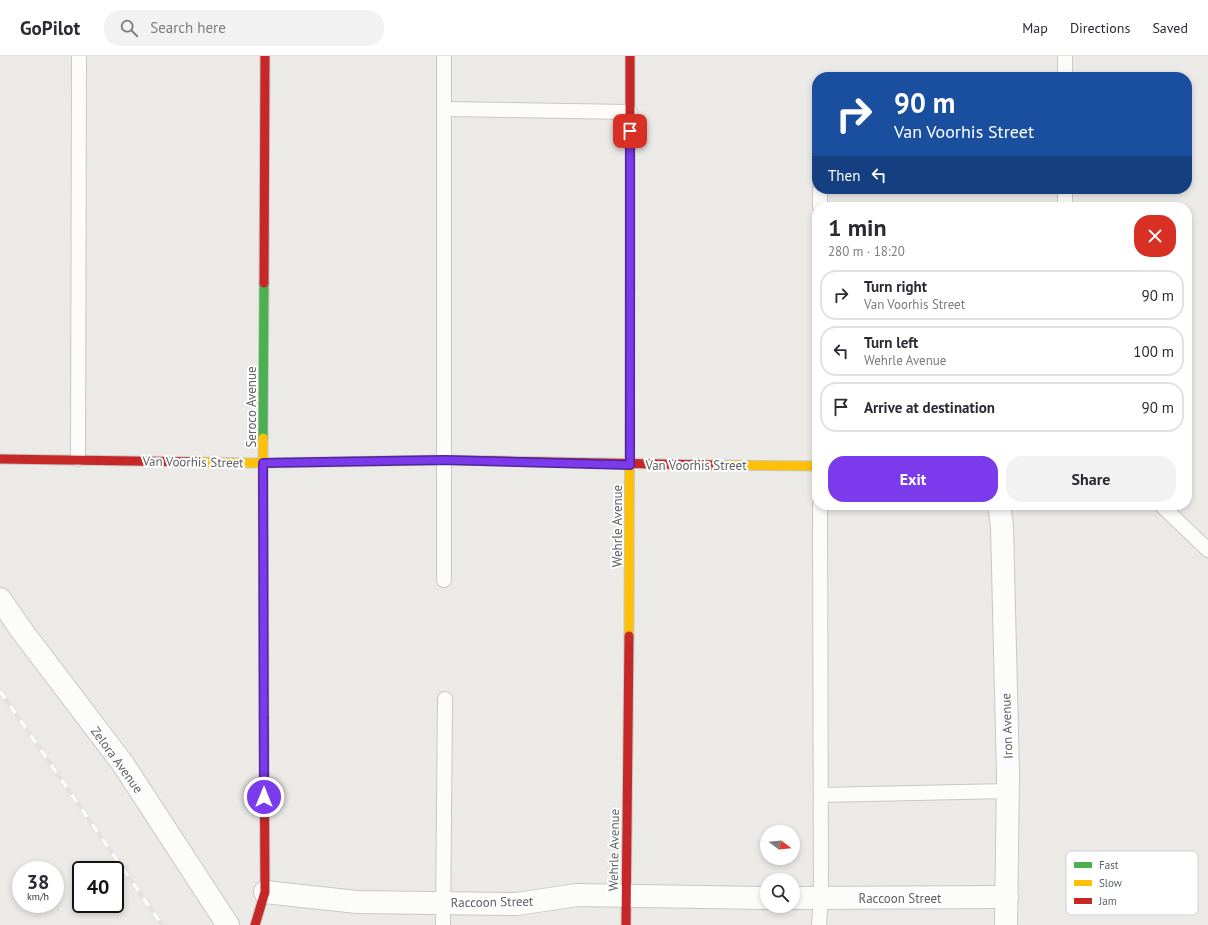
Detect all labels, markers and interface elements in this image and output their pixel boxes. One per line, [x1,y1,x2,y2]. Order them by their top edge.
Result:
search box [104,10,384,46]
text: GoPilot [20,16,80,40]
icon: search [118,17,140,39]
text: Search here [150,18,226,37]
text: Map [1022,19,1048,37]
text: Directions [1070,19,1130,37]
text: Saved [1152,19,1188,37]
text: 90 m [894,84,955,121]
icon: right [828,88,880,140]
pin [613,114,647,148]
icon: arrive [619,120,641,142]
text: Van Voorhis Street [894,120,1034,143]
icon: left [868,164,890,186]
text: Then [828,166,860,185]
text: 1 min [828,212,887,243]
button: close [1134,215,1176,257]
text: 280 m · 18:20 [828,243,905,260]
text: Turn right [864,277,927,296]
icon: right [830,284,852,306]
text: 90 m [1141,286,1174,305]
text: Van Voorhis Street [864,296,965,313]
text: Turn left [864,333,918,352]
icon: left [830,340,852,362]
text: 100 m [1133,342,1174,361]
text: Wehrle Avenue [864,352,946,369]
street label: Seroco Avenue [243,366,260,448]
icon: arrive [830,396,852,418]
text: Arrive at destination [864,398,995,417]
text: 90 m [1141,398,1174,417]
street label: Van Voorhis Street [141,453,244,471]
button: Exit [828,456,998,502]
button: Share [1006,456,1176,502]
street label: Van Voorhis Street [644,457,747,474]
street label: Wehrle Avenue [609,485,626,567]
street label: Iron Avenue [997,693,1017,759]
street label: Zelora Avenue [87,723,147,797]
position arrow [243,776,285,818]
street label: Wehrle Avenue [605,809,623,891]
north arrow [760,825,800,865]
map controls [760,825,800,913]
legend [1066,851,1198,915]
text: Fast [1099,858,1119,872]
speed limit sign: 40 [72,861,124,913]
text: 38 [27,869,49,895]
button: search [760,873,800,913]
text: Slow [1099,876,1122,890]
text: km/h [27,890,49,903]
street label: Raccoon Street [859,890,942,907]
street label: Raccoon Street [450,893,534,911]
text: Jam [1098,894,1117,908]

